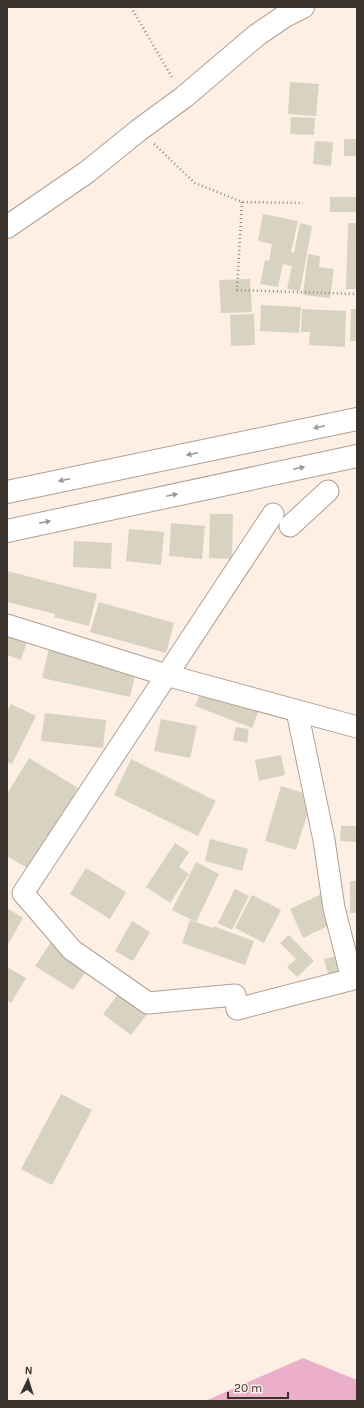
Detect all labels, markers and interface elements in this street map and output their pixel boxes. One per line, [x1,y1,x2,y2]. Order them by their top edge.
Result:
one-way arrow [313,425,325,431]
one-way arrow [185,451,198,457]
one-way arrow [293,465,306,471]
one-way arrow [58,477,70,483]
one-way arrow [166,492,178,498]
one-way arrow [39,519,51,525]
north arrow [8,1360,48,1400]
text: N [24,1364,33,1377]
scale bar [228,1374,288,1400]
text: 20 m [234,1381,262,1395]

